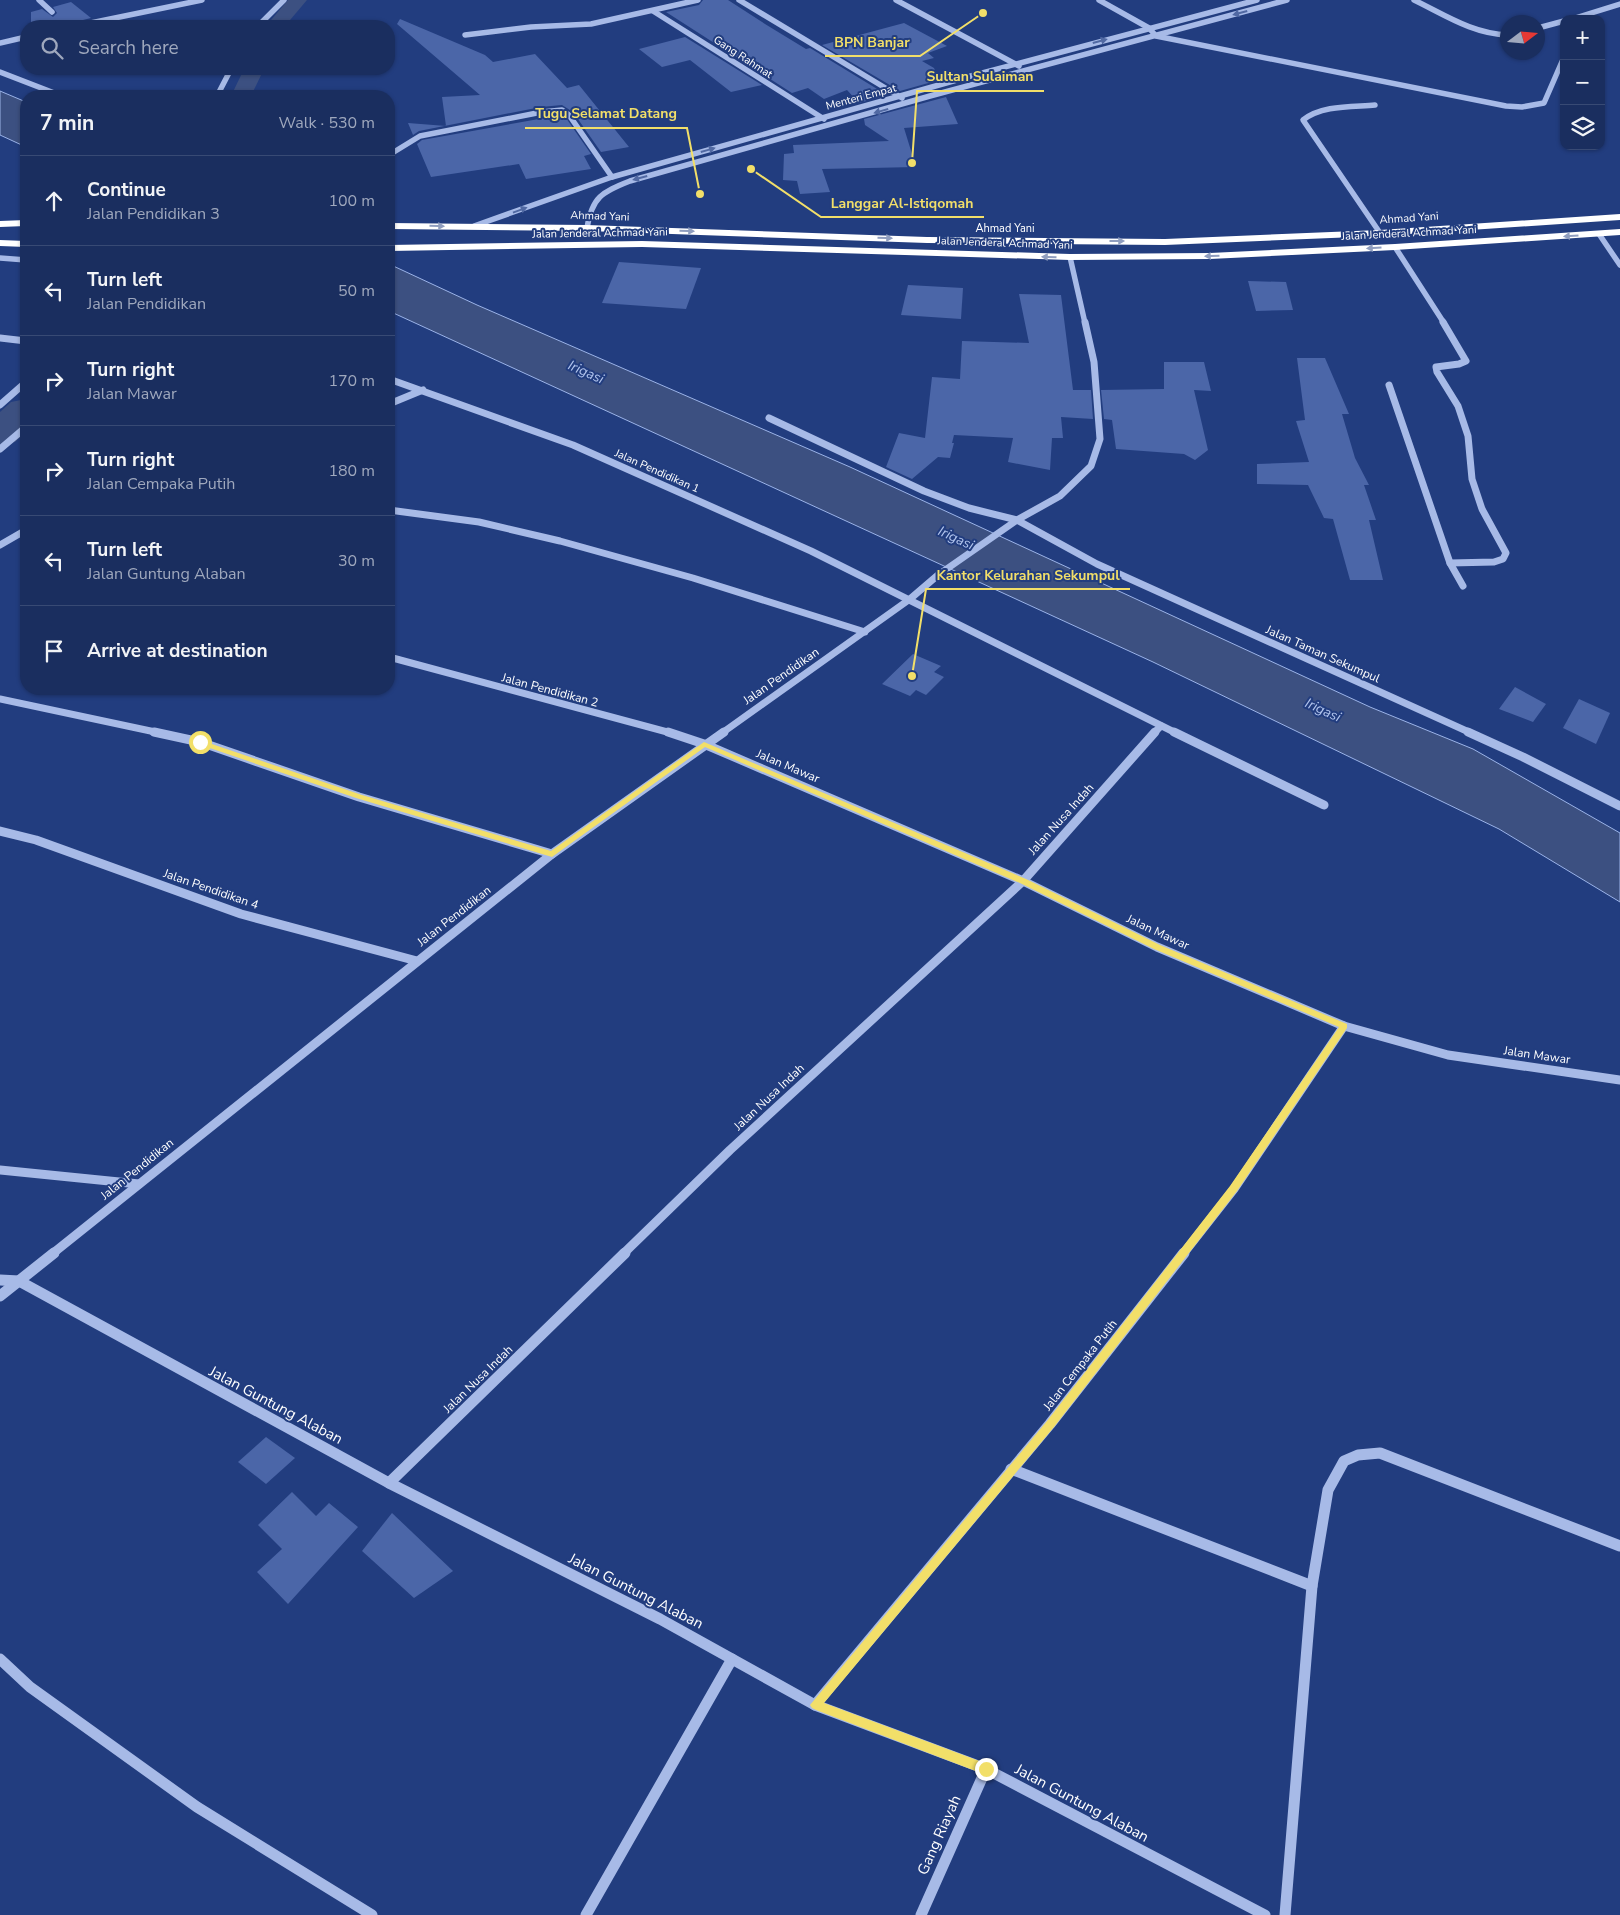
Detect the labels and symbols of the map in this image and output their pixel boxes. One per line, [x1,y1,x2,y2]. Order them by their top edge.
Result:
one-way arrow [1233,9,1248,17]
north arrow [1500,15,1545,60]
callout: BPN Banjar [825,27,920,56]
street label: Gang Rahmat [710,32,776,82]
text: BPN Banjar [834,33,910,52]
one-way arrow [1093,37,1108,45]
callout: Sultan Sulaiman [917,62,1044,91]
text: Sultan Sulaiman [927,67,1034,86]
street label: Menteri Empat [824,80,898,114]
callout: Tugu Selamat Datang [525,99,687,128]
text: Tugu Selamat Datang [535,104,677,123]
one-way arrow [874,107,889,115]
one-way arrow [700,146,715,154]
one-way arrow [633,174,648,182]
callout: Langgar Al-Istiqomah [821,188,984,217]
text: Langgar Al-Istiqomah [831,194,973,213]
one-way arrow [512,206,527,213]
street label: Ahmad Yani [570,207,630,225]
street label: Ahmad Yani [1379,208,1439,228]
street label: Ahmad Yani [975,221,1035,236]
one-way arrow [430,222,446,230]
street label: Jalan Jenderal Achmad Yani [1340,222,1477,244]
street label: Jalan Jenderal Achmad Yani [531,224,668,242]
one-way arrow [680,228,696,236]
one-way arrow [1563,232,1579,240]
street label: Jalan Jenderal Achmad Yani [936,233,1073,253]
one-way arrow [877,235,893,243]
one-way arrow [1110,238,1126,246]
one-way arrow [1366,245,1382,253]
one-way arrow [1041,252,1057,260]
one-way arrow [1204,252,1220,260]
water label: Irigasi [565,356,608,389]
street label: Jalan Pendidikan 1 [611,445,702,496]
water label: Irigasi [935,521,978,555]
callout: Kantor Kelurahan Sekumpul [926,560,1130,589]
text: Kantor Kelurahan Sekumpul [936,566,1120,585]
street label: Jalan Taman Sekumpul [1263,621,1383,687]
street label: Jalan Pendidikan [739,644,822,709]
street label: Jalan Pendidikan 2 [499,669,600,711]
water label: Irigasi [1302,693,1345,727]
route start [189,731,212,754]
street label: Jalan Mawar [753,745,823,787]
street label: Jalan Nusa Indah [1024,780,1097,859]
street label: Jalan Pendidikan 4 [160,865,261,913]
street label: Jalan Pendidikan [413,882,494,950]
street label: Jalan Mawar [1123,910,1192,954]
street label: Jalan Mawar [1502,1042,1572,1068]
street label: Jalan Nusa Indah [730,1060,808,1135]
street label: Jalan Pendidikan [97,1135,177,1204]
street label: Jalan Cempaka Putih [1039,1316,1121,1415]
street label: Jalan Nusa Indah [439,1342,516,1417]
street label: Jalan Guntung Alaban [205,1361,346,1449]
street label: Jalan Guntung Alaban [564,1548,707,1634]
route end [975,1758,998,1781]
street label: Jalan Guntung Alaban [1011,1759,1152,1847]
street label: Gang Riayah [912,1792,966,1878]

